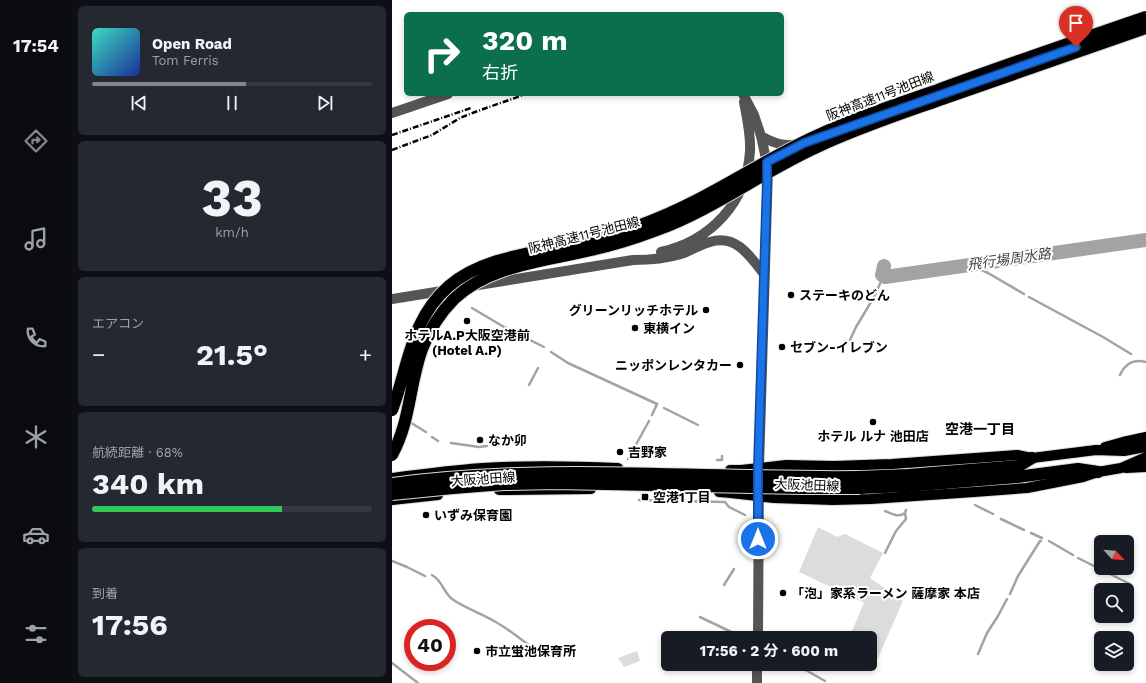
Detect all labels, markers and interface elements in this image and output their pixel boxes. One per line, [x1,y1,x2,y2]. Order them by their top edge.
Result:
pin [1059,6,1093,47]
icon: arrive [1065,12,1087,34]
text: 320 m [482,24,568,57]
icon: right [416,28,468,80]
text: 17:54 [13,35,59,56]
text: Open Road [152,35,232,53]
text: Tom Ferris [152,53,219,68]
text: 右折 [482,62,518,83]
street label: 阪神高速11号池田線 [824,69,936,123]
icon: previous [128,92,150,114]
icon: pause [221,92,243,114]
icon: next [314,92,336,114]
icon: directions [22,127,50,155]
text: 33 [201,168,263,229]
street label: 阪神高速11号池田線 [527,214,641,256]
icon: music [22,225,50,253]
text: km/h [215,225,249,240]
water label: 飛行場周水路 [966,245,1053,273]
place label: ステーキのどん [799,288,890,303]
marker: ステーキのどん [786,290,796,300]
place label: グリーンリッチホテル [569,303,698,318]
marker: グリーンリッチホテル [701,305,711,315]
text: エアコン [92,316,144,331]
marker: ホテルA.P大阪空港前 (Hotel A.P) [462,316,472,326]
place label: 東横イン [643,321,695,336]
marker: 東横イン [630,323,640,333]
icon: phone [22,324,50,352]
place label: ホテルA.P大阪空港前 (Hotel A.P) [404,328,530,358]
text: 21.5° [196,337,268,372]
place label: セブン-イレブン [790,340,888,355]
text: − [92,342,105,367]
text: + [359,342,372,367]
marker: セブン-イレブン [777,342,787,352]
place label: ニッポンレンタカー [615,358,732,373]
marker: ニッポンレンタカー [735,360,745,370]
marker: ホテル ルナ 池田店 [868,417,878,427]
district label: 空港一丁目 [945,421,1015,437]
icon: climate [22,423,50,451]
place label: ホテル ルナ 池田店 [817,429,929,444]
place label: なか卯 [488,433,527,448]
marker: なか卯 [475,435,485,445]
text: 航続距離 · 68% [92,445,183,460]
place label: 吉野家 [628,445,667,460]
marker: 吉野家 [615,447,625,457]
text: 340 km [92,466,204,501]
street label: 大阪池田線 [450,469,516,489]
street label: 大阪池田線 [774,476,840,494]
place label: 空港1丁目 [653,490,711,505]
marker: 空港1丁目 [640,492,650,502]
place label: いずみ保育園 [434,508,512,523]
marker: いずみ保育園 [421,510,431,520]
position arrow [737,518,779,560]
icon: car [22,521,50,549]
north arrow [1094,535,1134,575]
map controls [1094,535,1134,671]
button: search [1094,583,1134,623]
text: 到着 [92,586,118,601]
place label: 「泡」家系ラーメン 薩摩家 本店 [791,586,980,601]
marker: 「泡」家系ラーメン 薩摩家 本店 [778,588,788,598]
text: 17:56 [92,607,168,642]
speed limit sign: 40 [404,619,456,671]
icon: filters [22,620,50,648]
button: layers [1094,631,1134,671]
text: 17:56 · 2 分 · 600 m [700,642,838,660]
place label: 市立蛍池保育所 [485,644,576,659]
marker: 市立蛍池保育所 [472,646,482,656]

